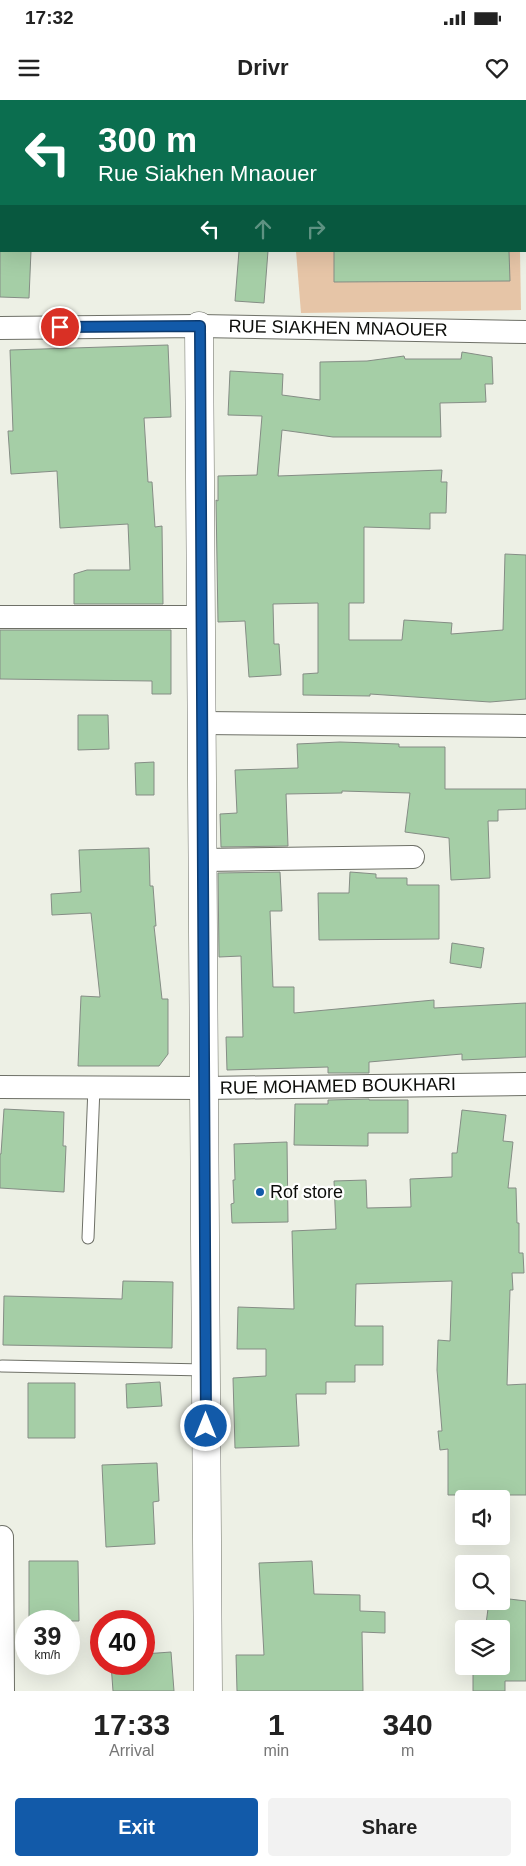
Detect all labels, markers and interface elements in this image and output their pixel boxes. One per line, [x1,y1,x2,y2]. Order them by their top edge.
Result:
text: 17:32 [25,7,74,28]
icon: menu [15,54,43,82]
icon: heart [483,54,511,82]
text: Drivr [237,55,289,80]
icon: left [15,120,80,185]
text: 300 m [98,120,197,159]
text: Rue Siakhen Mnaouer [98,161,317,186]
icon: left [196,215,224,243]
icon: ahead [249,215,277,243]
icon: right [302,215,330,243]
pin [39,306,81,348]
icon: arrive [46,313,74,341]
street label: RUE SIAKHEN MNAOUER [228,316,448,340]
street label: RUE MOHAMED BOUKHARI [220,1074,456,1098]
place label: Rof store [270,1182,343,1202]
marker: Rof store [254,1186,266,1198]
position arrow [179,1399,231,1451]
map controls [455,1490,510,1675]
button: sound [455,1490,510,1545]
button: search [455,1555,510,1610]
speed limit sign: 40 [90,1610,155,1675]
button: layers [455,1620,510,1675]
text: 39 [34,1622,61,1650]
text: km/h [34,1648,61,1662]
text: 17:33 [93,1708,170,1741]
text: 1 [268,1708,285,1741]
text: 340 [383,1708,433,1741]
text: Arrival [109,1742,154,1759]
text: min [263,1742,289,1759]
text: m [401,1742,414,1759]
button: Exit [15,1798,258,1856]
button: Share [268,1798,511,1856]

